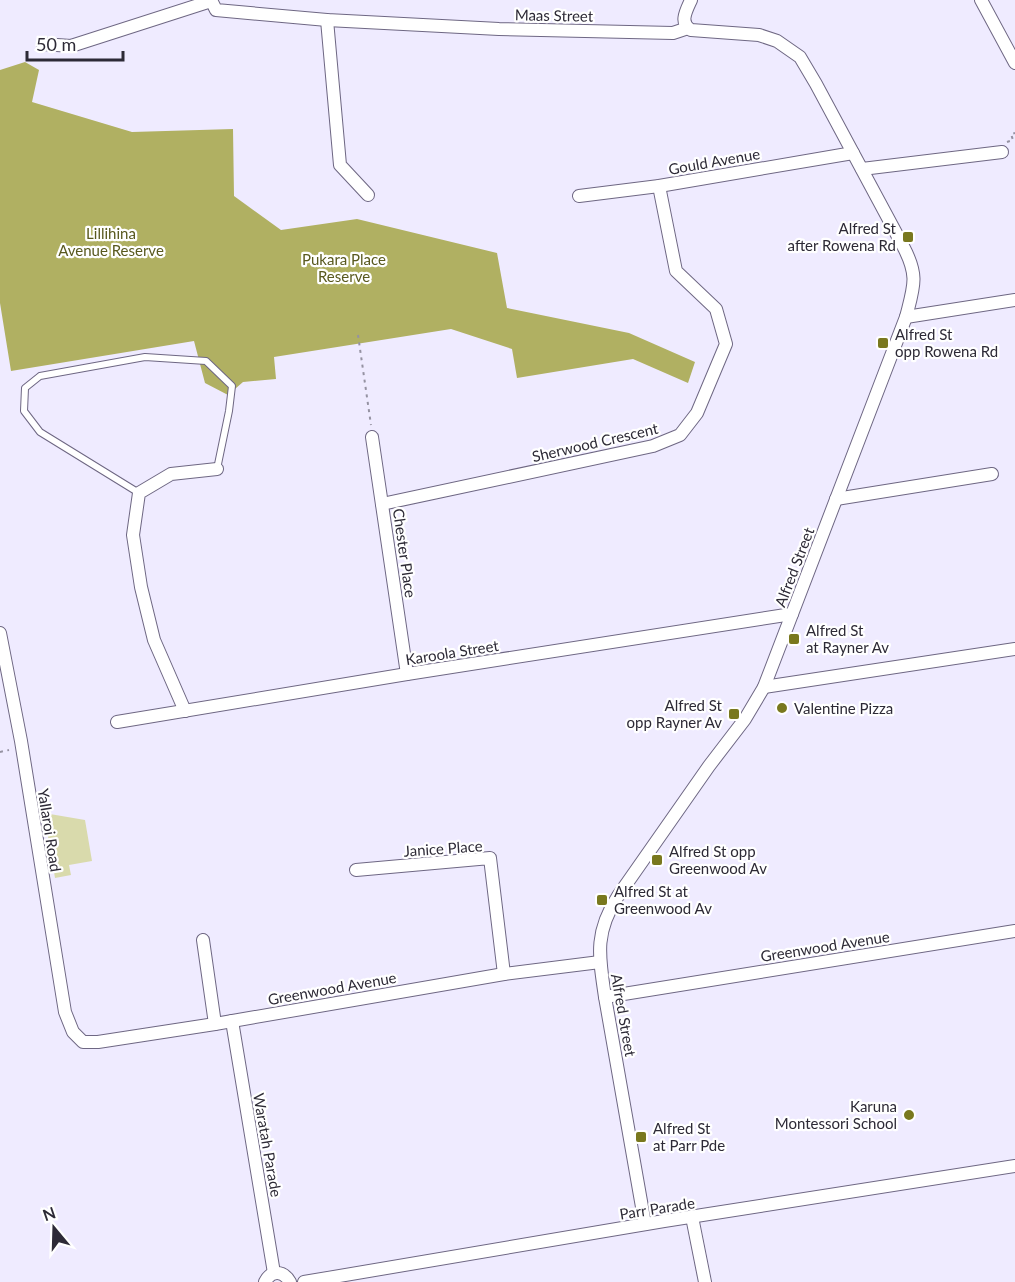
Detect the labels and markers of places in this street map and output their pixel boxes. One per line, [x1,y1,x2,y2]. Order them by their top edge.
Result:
place label: Alfred St after Rowena Rd [788,219,897,254]
marker: Alfred St after Rowena Rd [901,230,915,244]
place label: Alfred St opp Rowena Rd [895,325,998,360]
marker: Alfred St opp Rowena Rd [876,336,890,350]
place label: Alfred St at Rayner Av [806,621,889,656]
marker: Alfred St at Rayner Av [787,632,801,646]
place label: Alfred St opp Rayner Av [626,696,723,731]
place label: Valentine Pizza [794,699,893,717]
marker: Valentine Pizza [775,701,789,715]
marker: Alfred St opp Rayner Av [727,707,741,721]
place label: Alfred St opp Greenwood Av [669,842,767,877]
marker: Alfred St opp Greenwood Av [650,853,664,867]
place label: Alfred St at Greenwood Av [614,882,712,917]
marker: Alfred St at Greenwood Av [595,893,609,907]
place label: Karuna Montessori School [775,1097,897,1132]
marker: Karuna Montessori School [902,1108,916,1122]
place label: Alfred St at Parr Pde [653,1119,725,1154]
marker: Alfred St at Parr Pde [634,1130,648,1144]

